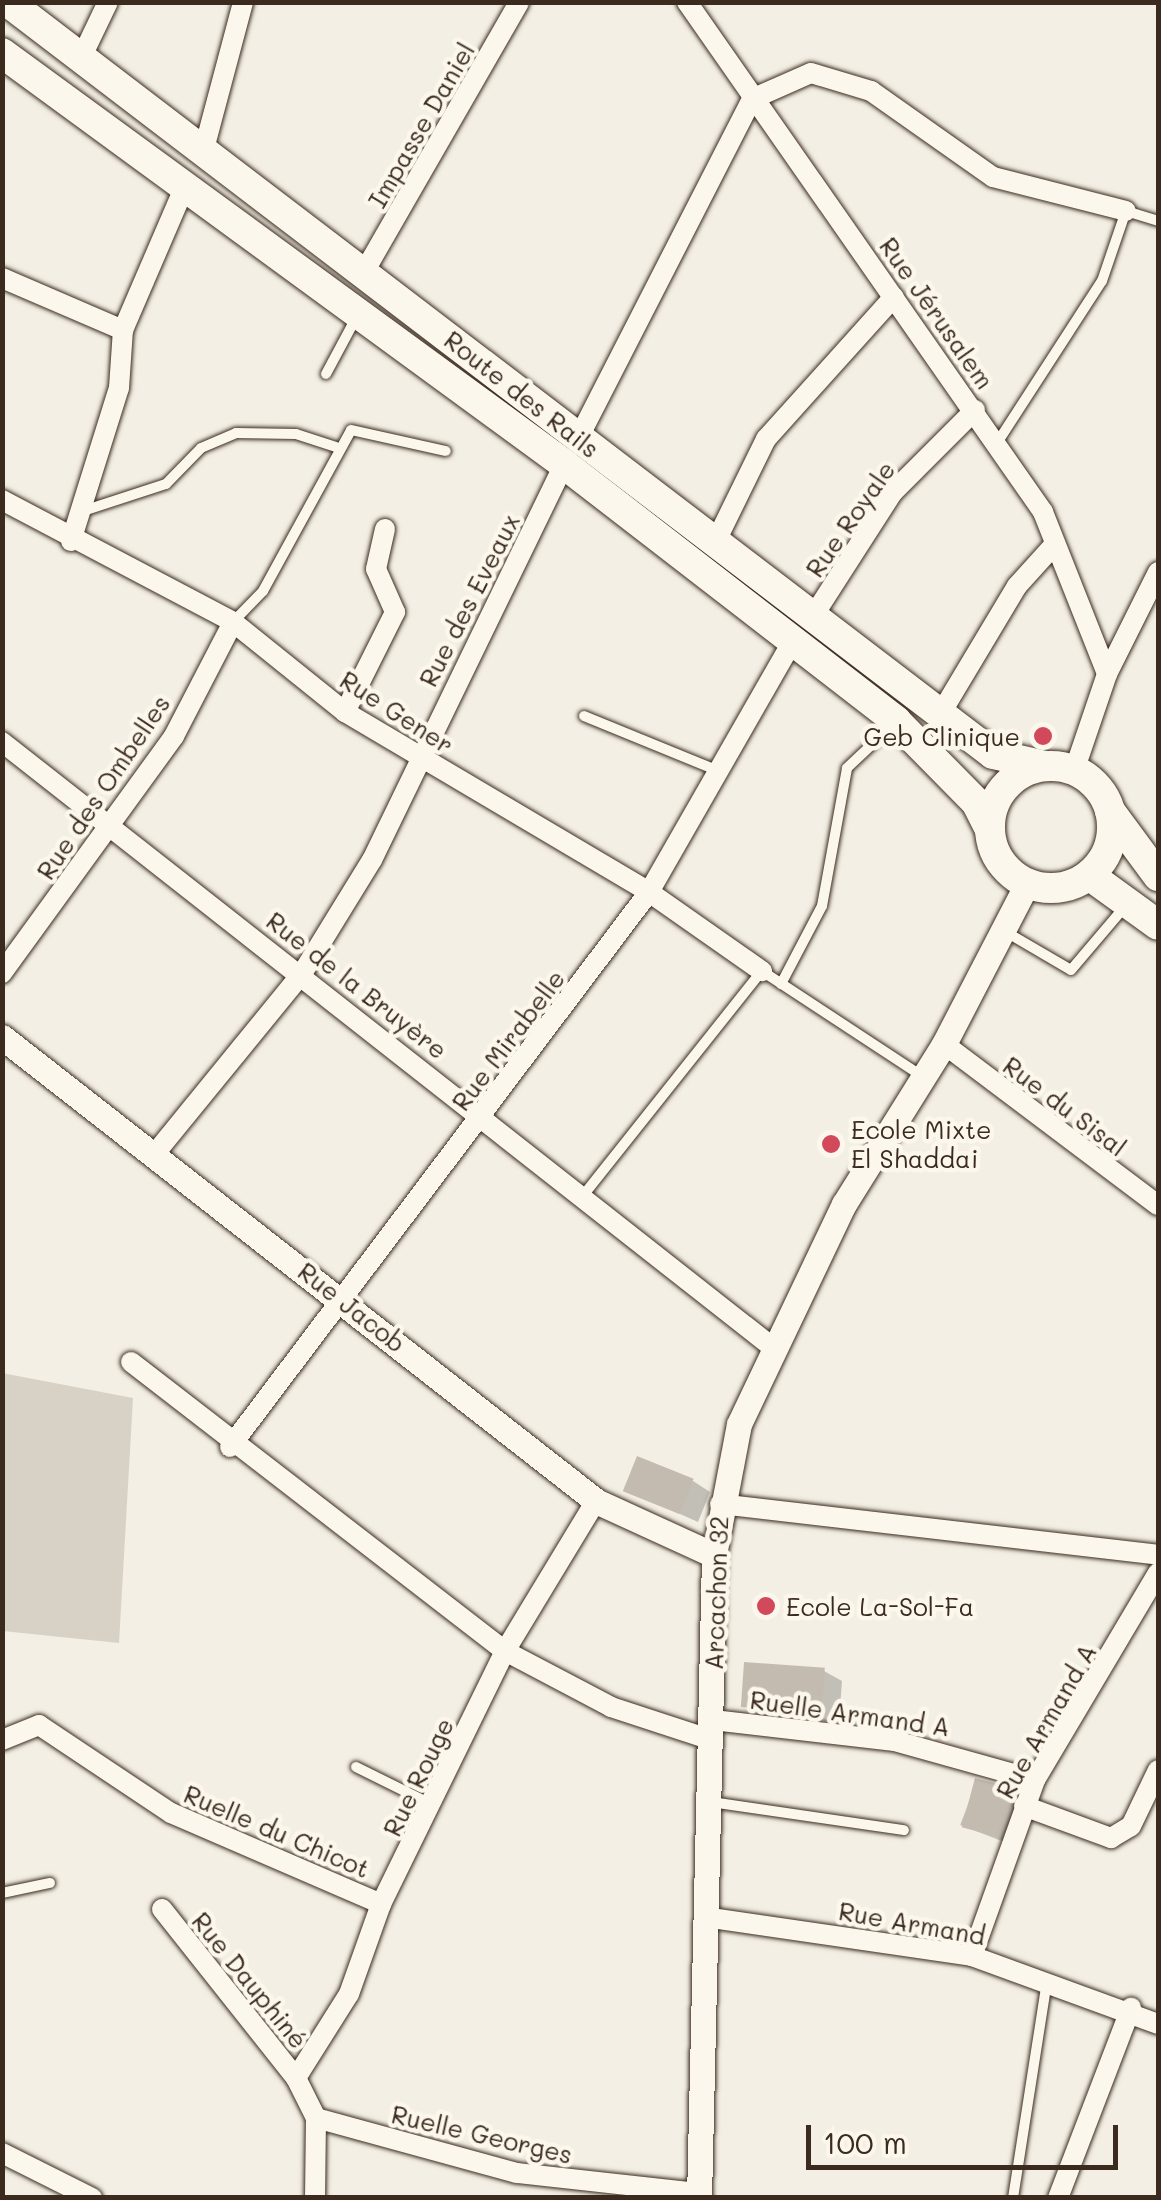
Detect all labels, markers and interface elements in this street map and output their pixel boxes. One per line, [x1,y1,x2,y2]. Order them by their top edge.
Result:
street label: Impasse Daniel [362,37,480,213]
street label: Rue Jérusalem [874,231,1000,395]
street label: Route des Rails [439,324,605,464]
street label: Rue Royale [799,455,901,583]
street label: Rue des Eveaux [413,509,525,691]
street label: Rue Gener [335,664,459,760]
street label: Rue des Ombelles [30,689,176,885]
place label: Geb Clinique [864,721,1020,751]
marker: Geb Clinique [1030,723,1056,749]
street label: Rue de la Bruyère [261,905,453,1065]
street label: Rue Mirabelle [445,964,571,1116]
street label: Rue du Sisal [998,1050,1132,1162]
place label: Ecole Mixte El Shaddai [851,1115,991,1174]
marker: Ecole Mixte El Shaddai [820,1133,842,1155]
street label: Rue Jacob [292,1256,412,1358]
street label: Arcachon 32 [698,1515,734,1671]
place label: Ecole La-Sol-Fa [786,1591,974,1621]
marker: Ecole La-Sol-Fa [755,1595,777,1617]
street label: Rue Armand A [990,1638,1102,1804]
street label: Ruelle Armand A [748,1684,952,1742]
street label: Rue Rouge [377,1713,459,1841]
street label: Ruelle du Chicot [180,1778,374,1884]
street label: Rue Armand [836,1895,988,1951]
street label: Rue Dauphiné [186,1906,314,2054]
street label: Ruelle Georges [389,2099,575,2169]
scale bar [811,2105,1124,2167]
text: 100 m [823,2122,907,2162]

